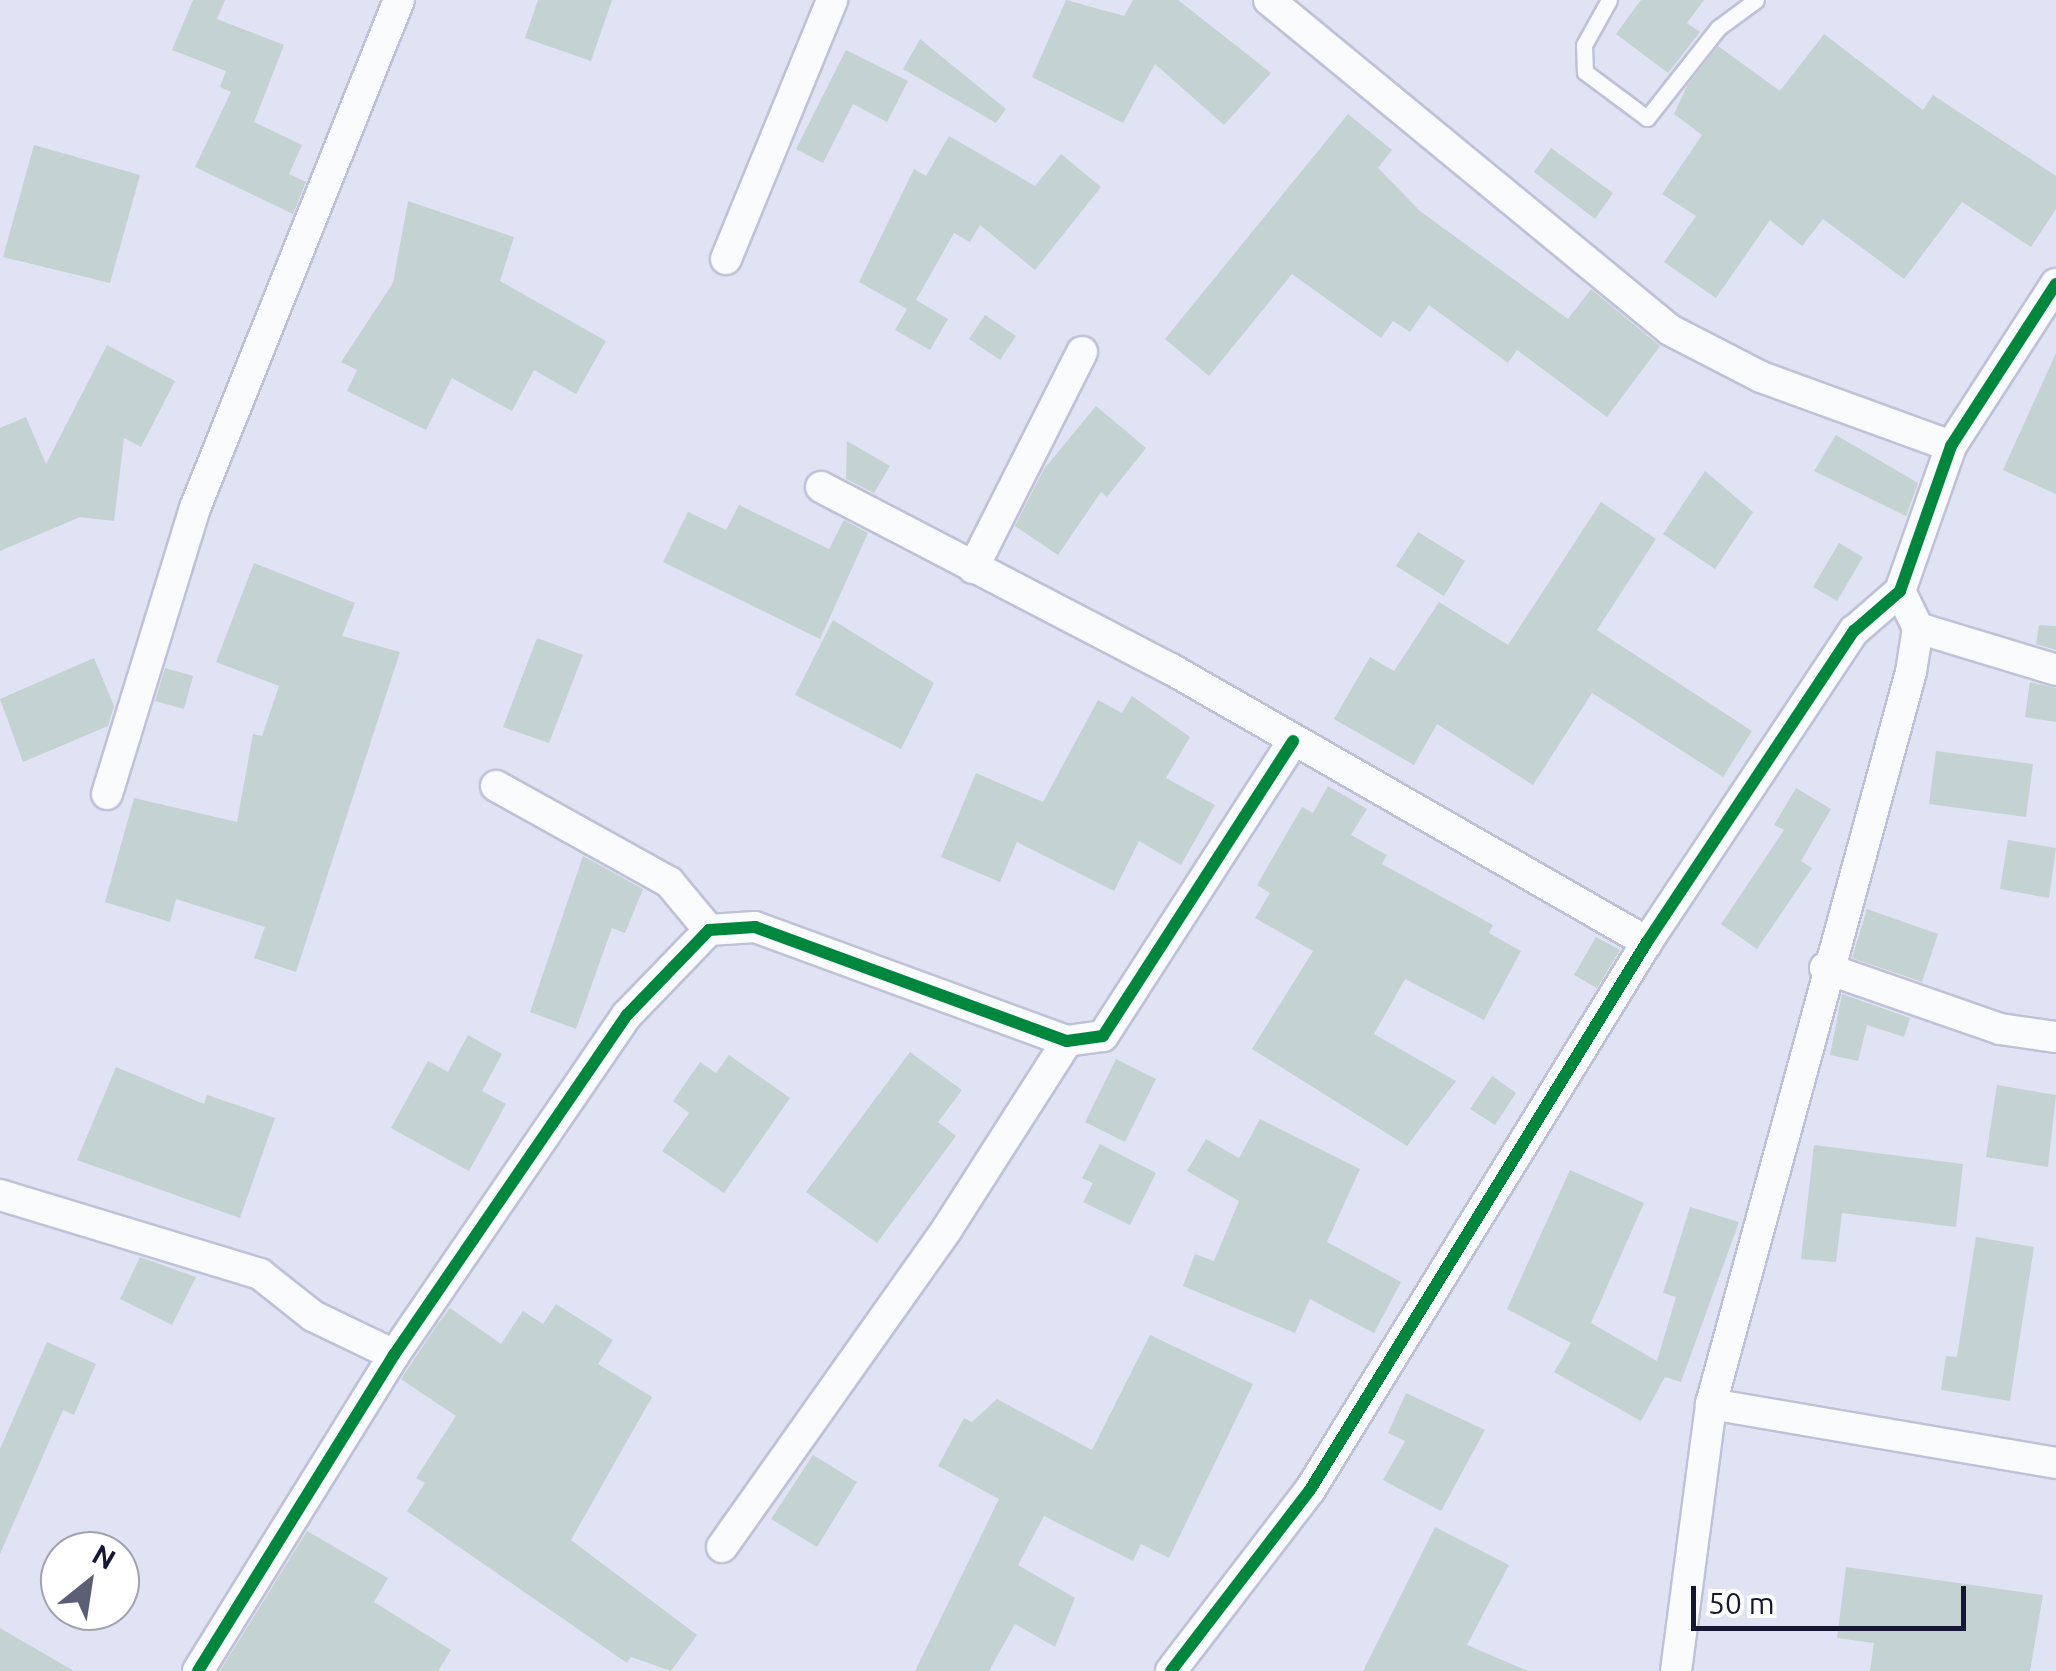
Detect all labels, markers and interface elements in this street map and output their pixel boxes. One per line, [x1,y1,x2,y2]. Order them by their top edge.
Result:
north arrow [40,1531,140,1631]
text: N [87,1538,121,1575]
scale bar [1696,1566,1971,1628]
text: 50 m [1708,1586,1775,1620]

